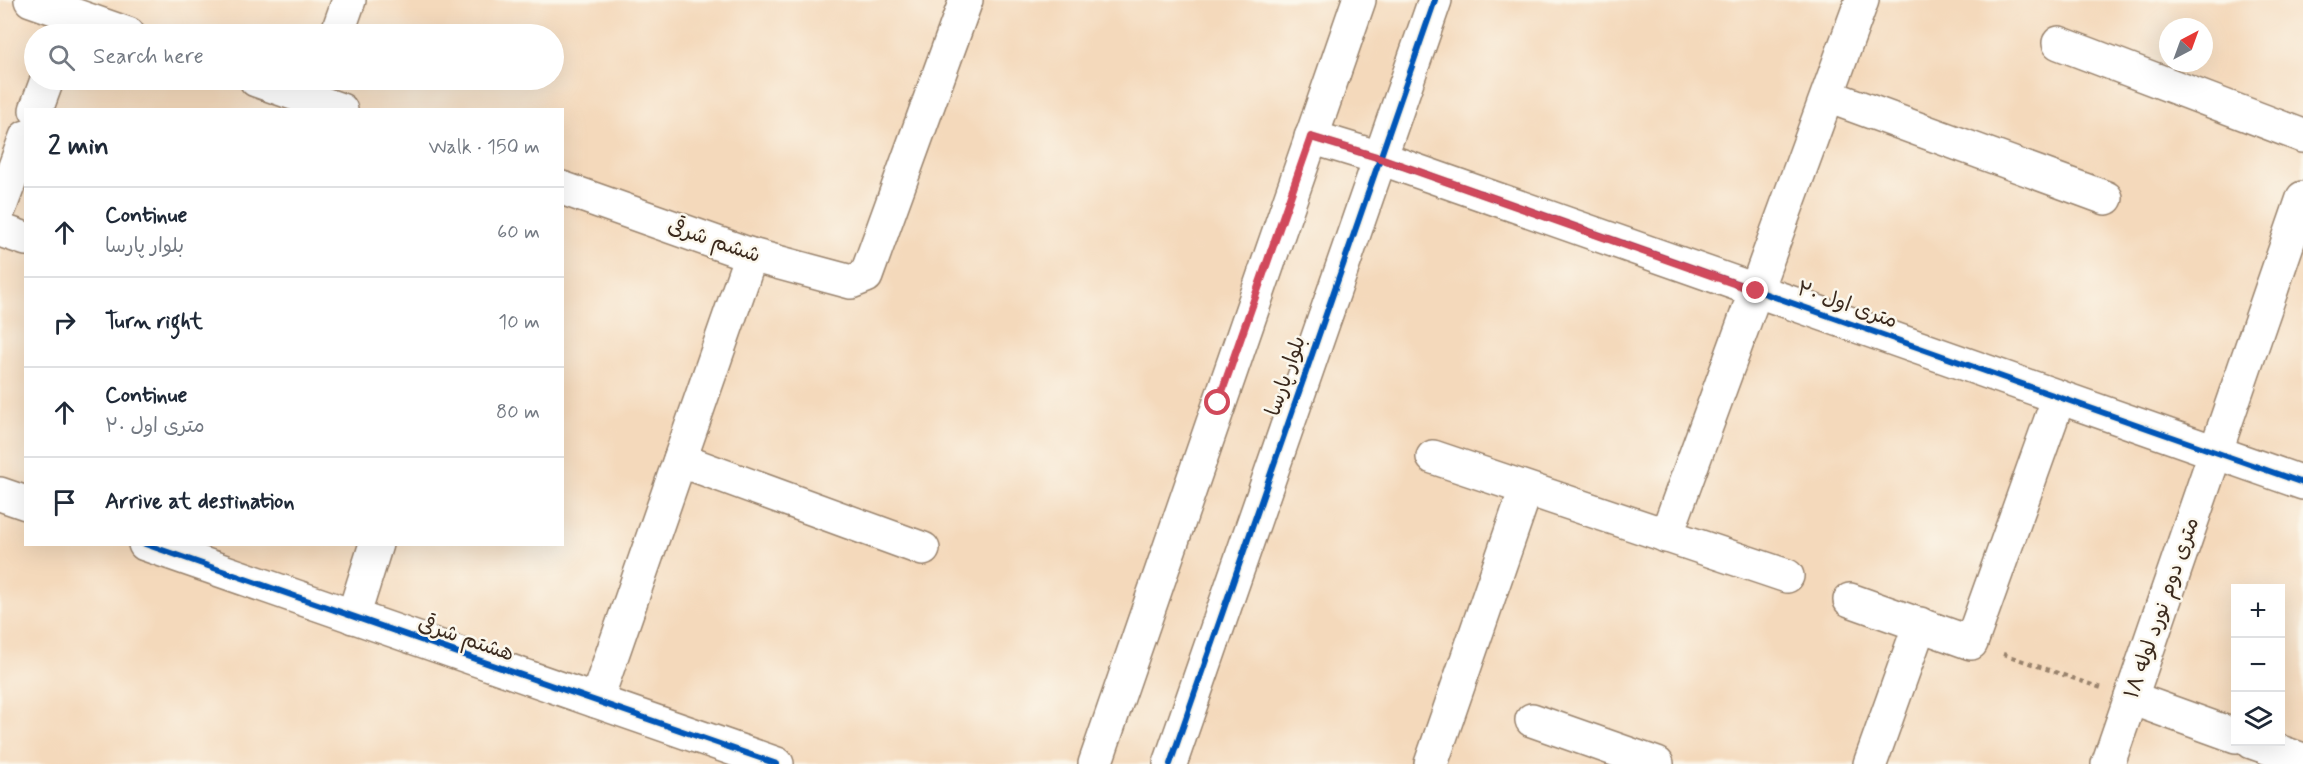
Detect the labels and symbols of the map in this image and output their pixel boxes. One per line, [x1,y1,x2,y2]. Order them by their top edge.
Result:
north arrow [2159,18,2213,72]
street label: ششم شرقی [663,212,764,271]
street label: ۲۰ متری اول [1793,275,1901,335]
route end [1742,277,1768,303]
street label: بلوار پارسا [1259,332,1313,420]
route start [1204,389,1230,415]
street label: ۱۸ متری دوم نورد لوله [2118,514,2207,703]
street label: هشتم شرقی [414,609,518,669]

